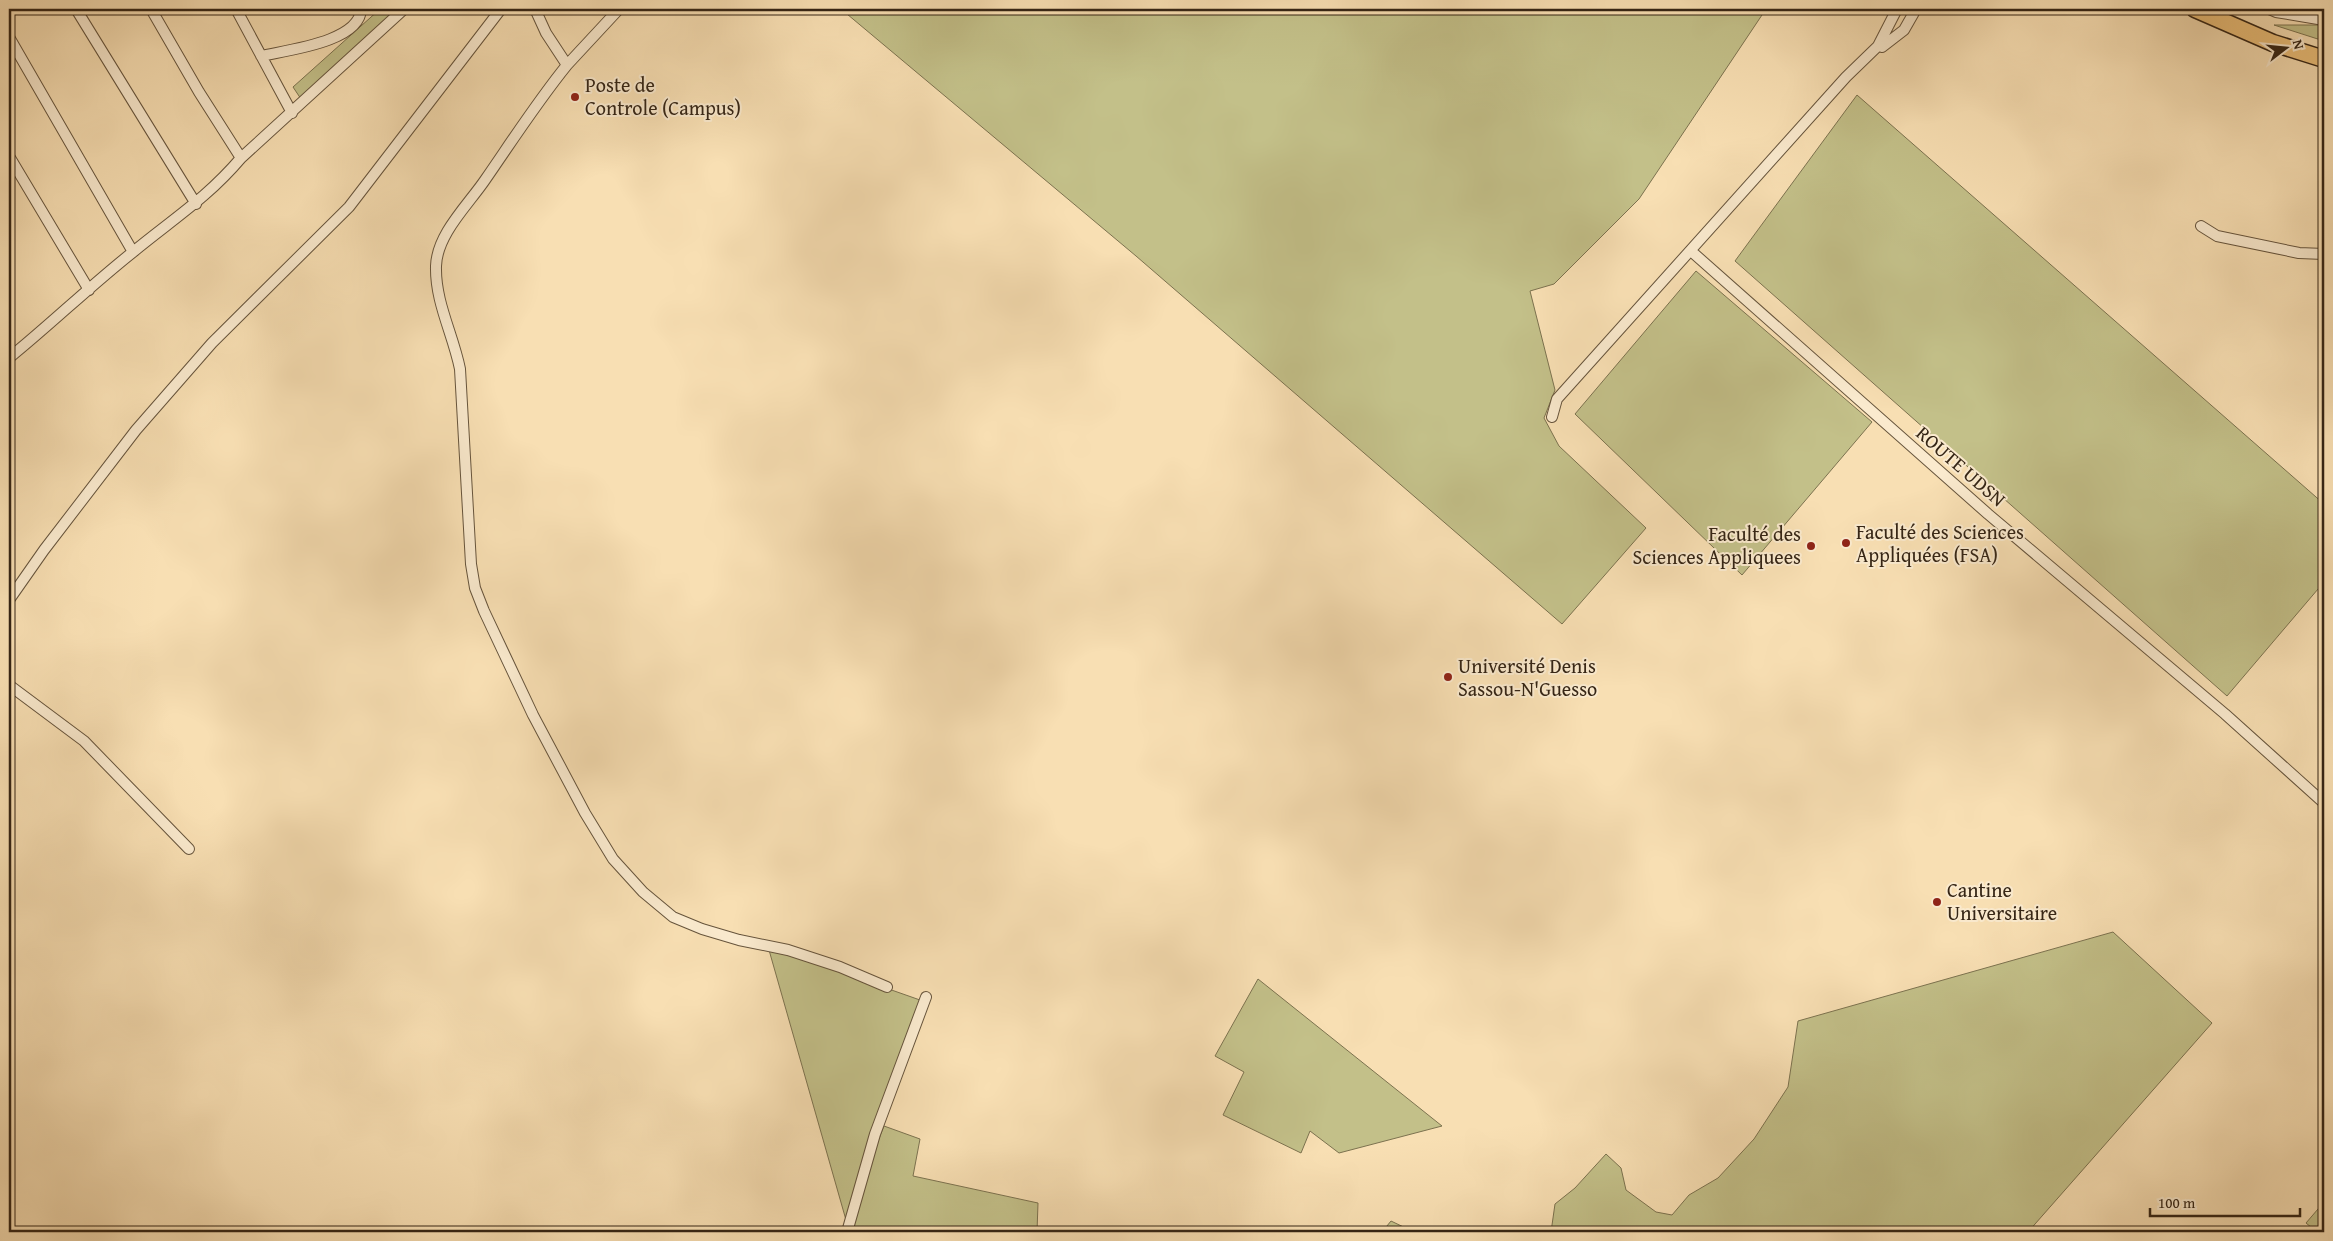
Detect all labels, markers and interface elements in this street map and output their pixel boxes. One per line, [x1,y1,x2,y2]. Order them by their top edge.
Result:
north arrow [2260,22,2310,72]
text: N [2288,37,2310,52]
place label: Poste de Controle (Campus) [585,70,741,122]
marker: Poste de Controle (Campus) [569,91,581,103]
street label: ROUTE UDSN [1910,418,2013,513]
place label: Faculté des Sciences Appliquées (FSA) [1856,517,2024,569]
place label: Faculté des Sciences Appliquees [1633,519,1801,571]
marker: Faculté des Sciences Appliquées (FSA) [1840,537,1852,549]
marker: Faculté des Sciences Appliquees [1805,540,1817,552]
place label: Université Denis Sassou-N'Guesso [1458,651,1597,703]
marker: Université Denis Sassou-N'Guesso [1442,671,1454,683]
place label: Cantine Universitaire [1947,875,2057,927]
marker: Cantine Universitaire [1931,896,1943,908]
scale bar [2150,1186,2300,1218]
text: 100 m [2158,1192,2196,1213]

